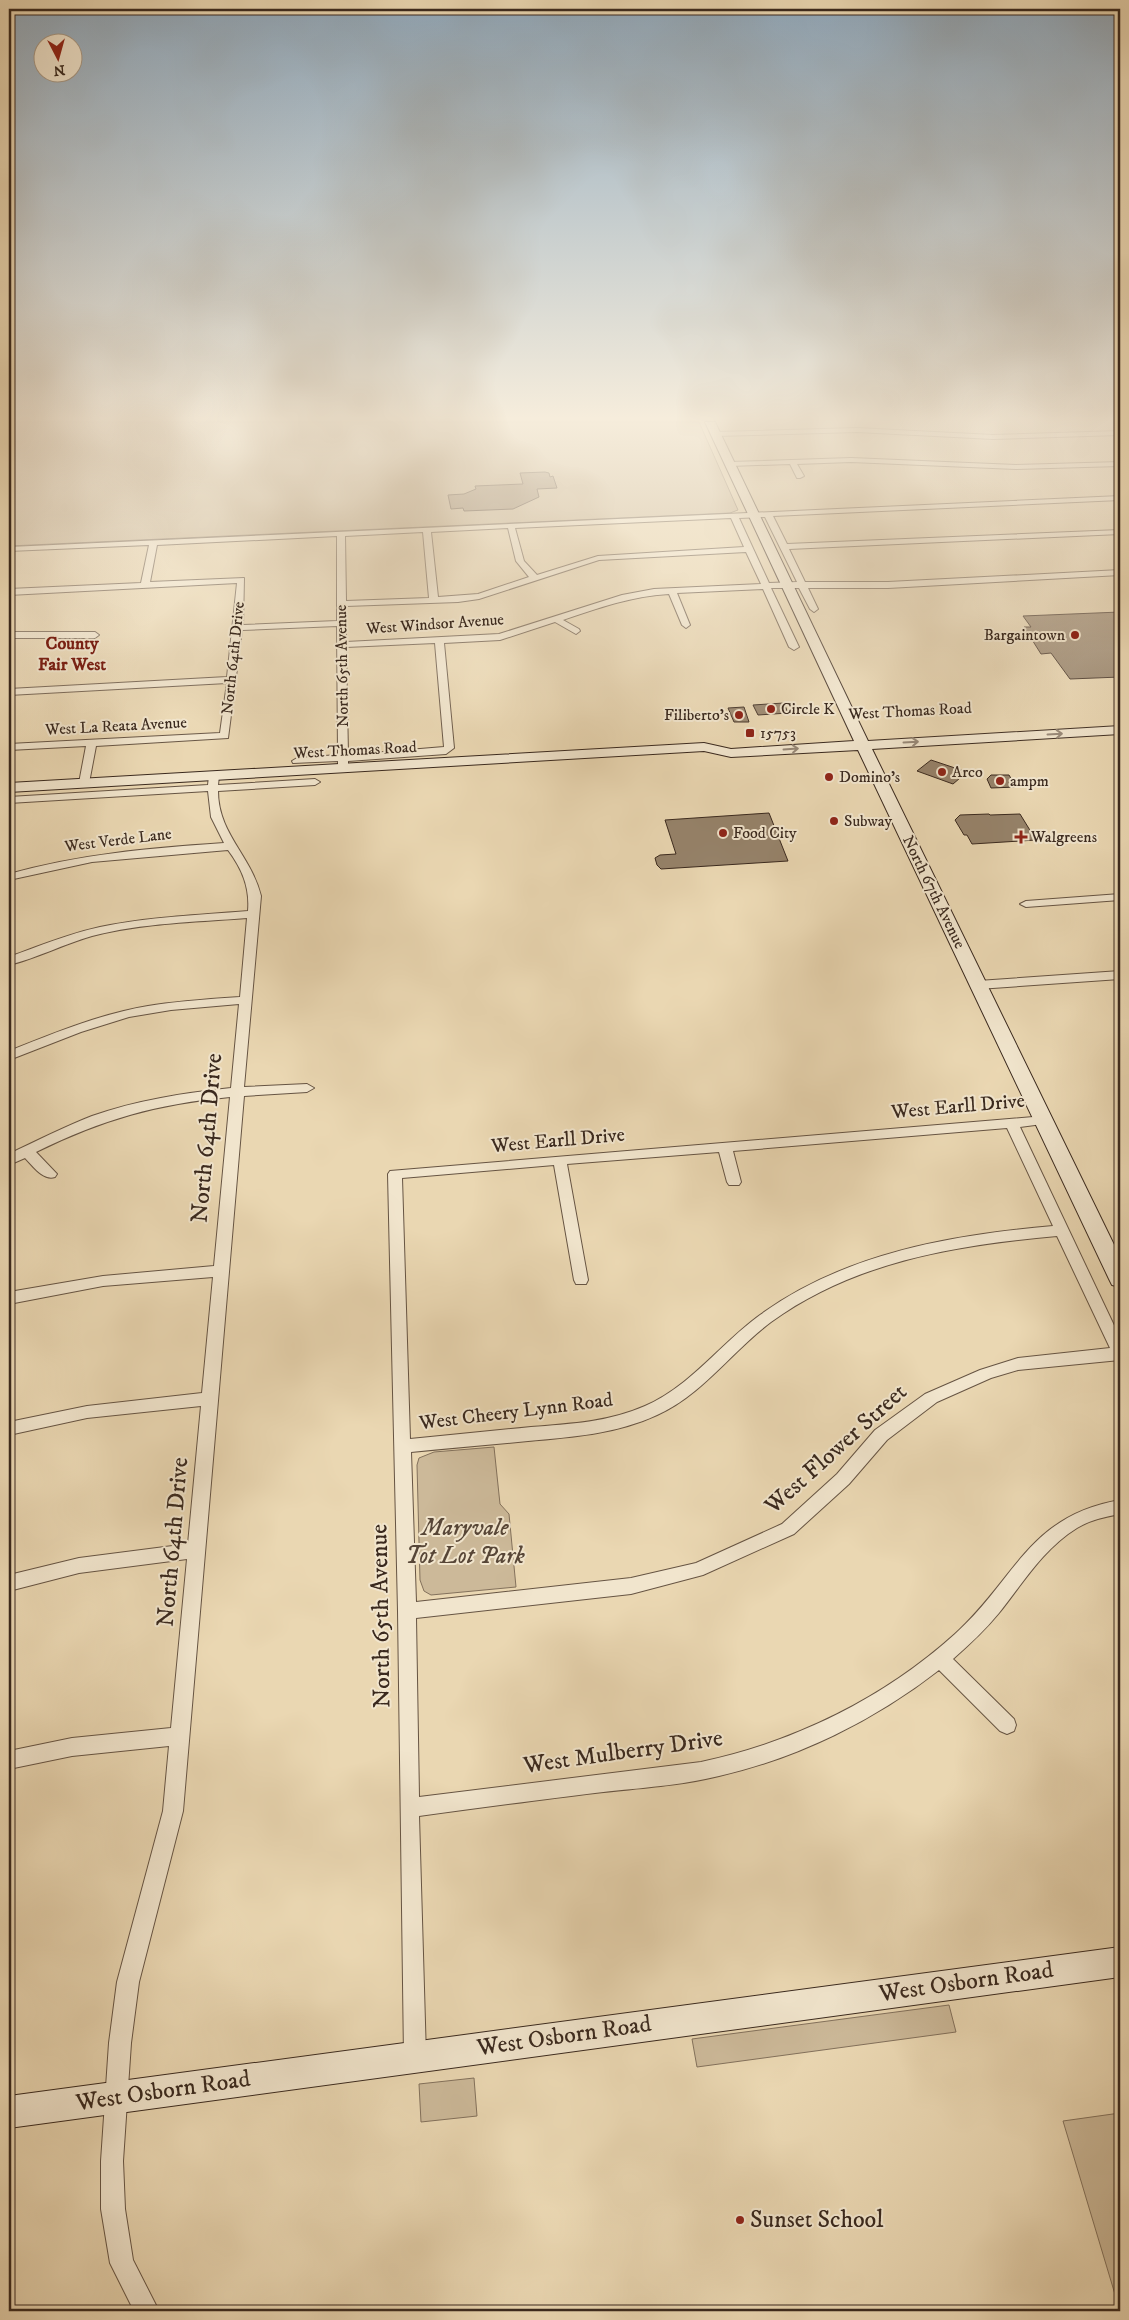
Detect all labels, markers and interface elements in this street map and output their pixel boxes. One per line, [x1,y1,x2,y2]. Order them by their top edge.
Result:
north arrow [32,32,82,82]
text: N [52,60,66,80]
street label: North 64th Drive [217,600,249,716]
street label: North 65th Avenue [331,604,353,728]
street label: West Windsor Avenue [364,609,505,639]
place label: Bargaintown [984,625,1066,645]
marker: Bargaintown [1069,629,1081,641]
district label: County Fair West [38,633,106,676]
street label: West Thomas Road [847,698,972,724]
place label: Circle K [781,699,835,719]
marker: Circle K [765,703,777,715]
place label: Filiberto's [664,705,729,725]
marker: Filiberto's [733,709,745,721]
street label: West La Reata Avenue [44,712,188,740]
place label: 15753 [760,723,796,743]
marker: 15753 [744,727,756,739]
one-way arrow [1046,729,1062,738]
street label: West Thomas Road [292,737,417,763]
one-way arrow [903,737,919,746]
one-way arrow [783,744,799,753]
place label: Arco [952,762,983,782]
marker: Arco [936,766,948,778]
place label: Domino's [839,767,900,787]
marker: Domino's [823,771,835,783]
place label: ampm [1010,771,1049,791]
marker: ampm [994,775,1006,787]
place label: Subway [844,811,893,831]
marker: Subway [828,815,840,827]
street label: West Verde Lane [62,823,173,857]
place label: Food City [733,823,797,843]
marker: Food City [717,827,729,839]
place label: Walgreens [1030,827,1097,847]
marker: Walgreens [1015,831,1027,843]
street label: North 67th Avenue [898,832,970,952]
street label: North 64th Drive [185,1052,229,1224]
street label: West Earll Drive [889,1089,1026,1125]
street label: West Earll Drive [489,1123,626,1159]
street label: West Flower Street [758,1377,914,1521]
street label: West Cheery Lynn Road [417,1388,614,1436]
street label: North 64th Drive [151,1456,195,1628]
park label: Maryvale Tot Lot Park [405,1513,525,1571]
street label: North 65th Avenue [364,1524,398,1708]
street label: West Mulberry Drive [520,1723,725,1781]
street label: West Osborn Road [876,1955,1055,2009]
street label: West Osborn Road [474,2009,653,2063]
street label: West Osborn Road [73,2064,252,2118]
place label: Sunset School [750,2205,884,2235]
marker: Sunset School [734,2214,746,2226]

